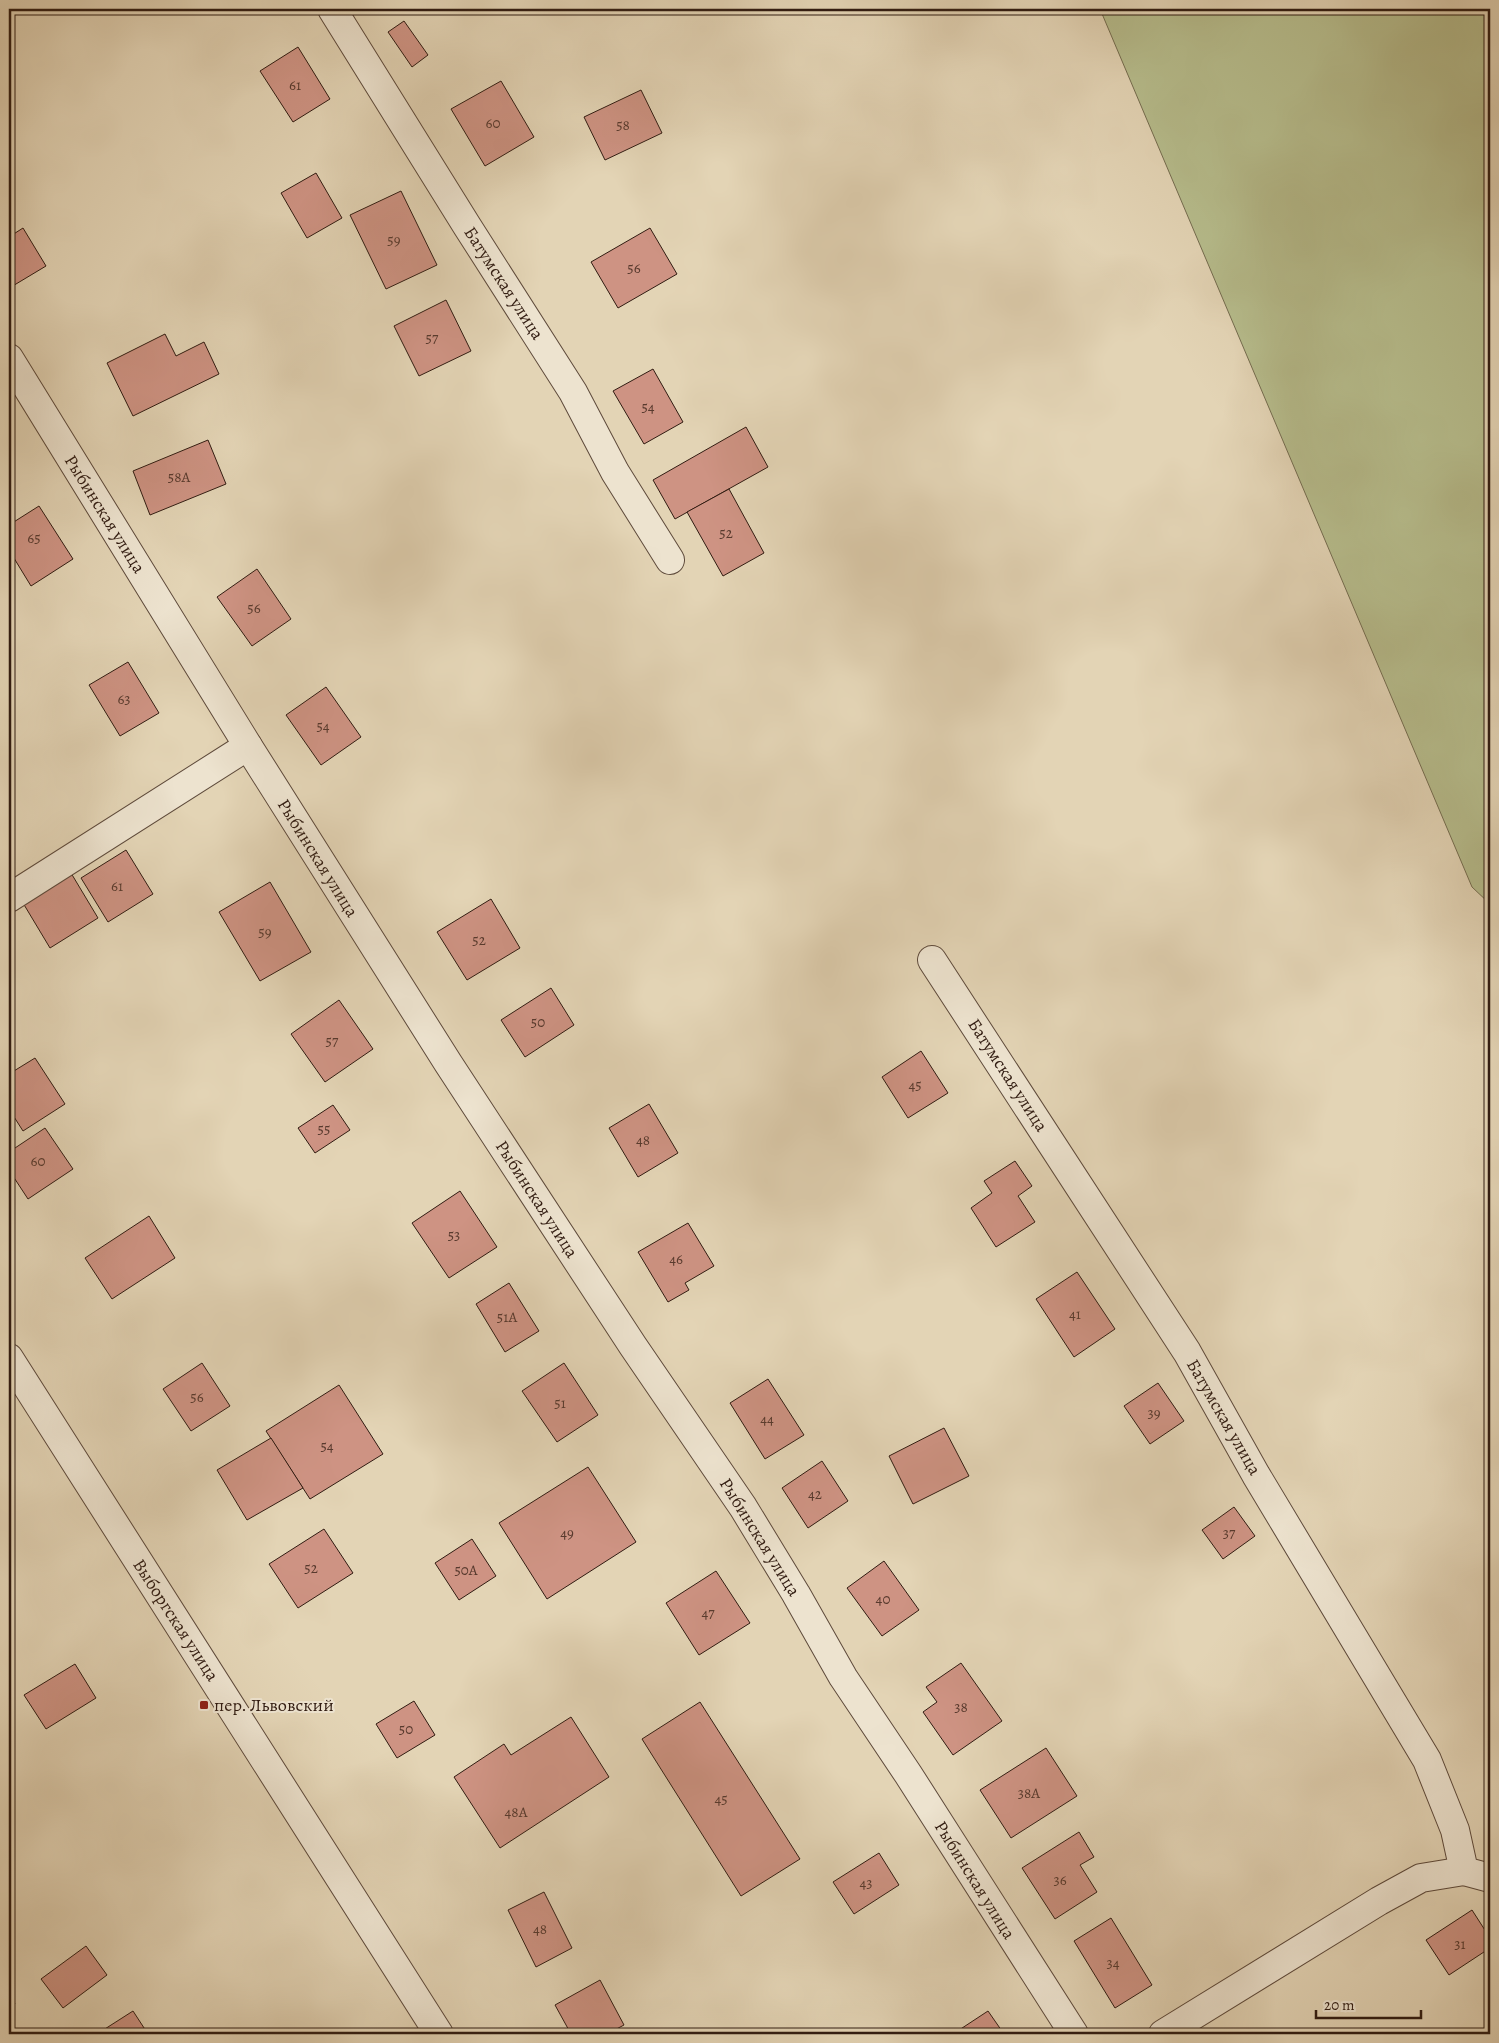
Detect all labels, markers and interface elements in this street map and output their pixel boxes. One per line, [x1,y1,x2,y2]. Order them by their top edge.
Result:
house number: 61 [289,75,301,95]
house number: 60 [486,113,500,133]
house number: 58 [616,115,630,135]
street label: Батумская улица [458,222,550,345]
house number: 59 [387,230,401,250]
house number: 56 [627,258,641,278]
house number: 57 [426,328,439,348]
house number: 54 [641,397,655,417]
street label: Рыбинская улица [59,450,151,578]
house number: 58А [168,467,190,487]
house number: 52 [719,523,733,543]
house number: 65 [27,528,41,548]
house number: 56 [247,598,261,618]
house number: 63 [117,689,131,709]
house number: 54 [316,716,330,736]
street label: Рыбинская улица [272,794,364,922]
house number: 61 [111,876,123,896]
house number: 59 [258,922,272,942]
house number: 52 [472,930,486,950]
house number: 50 [531,1012,545,1032]
street label: Батумская улица [962,1014,1054,1137]
house number: 57 [326,1031,339,1051]
house number: 45 [908,1075,922,1095]
house number: 55 [318,1119,330,1139]
house number: 48 [636,1130,650,1150]
street label: Рыбинская улица [490,1136,584,1263]
house number: 60 [31,1151,45,1171]
house number: 53 [448,1225,460,1245]
house number: 46 [669,1249,683,1269]
house number: 41 [1069,1304,1081,1324]
house number: 51А [497,1307,517,1327]
street label: Батумская улица [1181,1354,1267,1480]
house number: 56 [190,1387,204,1407]
house number: 51 [554,1393,566,1413]
house number: 39 [1147,1403,1161,1423]
house number: 44 [760,1409,774,1429]
house number: 54 [320,1436,334,1456]
street label: Рыбинская улица [714,1473,806,1601]
house number: 42 [808,1484,822,1504]
house number: 49 [560,1523,574,1543]
house number: 37 [1223,1523,1236,1543]
street label: Выборгская улица [127,1554,225,1686]
house number: 52 [304,1558,318,1578]
house number: 50А [454,1560,478,1580]
house number: 40 [876,1589,890,1609]
house number: 47 [701,1603,715,1623]
place label: пер. Львовский [214,1693,334,1717]
house number: 38 [954,1697,968,1717]
marker: пер. Львовский [198,1699,210,1711]
house number: 50 [399,1719,413,1739]
house number: 38А [1018,1783,1040,1803]
house number: 45 [714,1789,728,1809]
house number: 48А [505,1802,528,1822]
street label: Рыбинская улица [929,1816,1021,1944]
house number: 36 [1053,1870,1067,1890]
house number: 43 [859,1873,873,1893]
house number: 48 [533,1919,547,1939]
house number: 31 [1454,1934,1466,1954]
house number: 34 [1106,1953,1120,1973]
scale bar [1316,1988,1422,2020]
text: 20 m [1324,1995,1355,2015]

